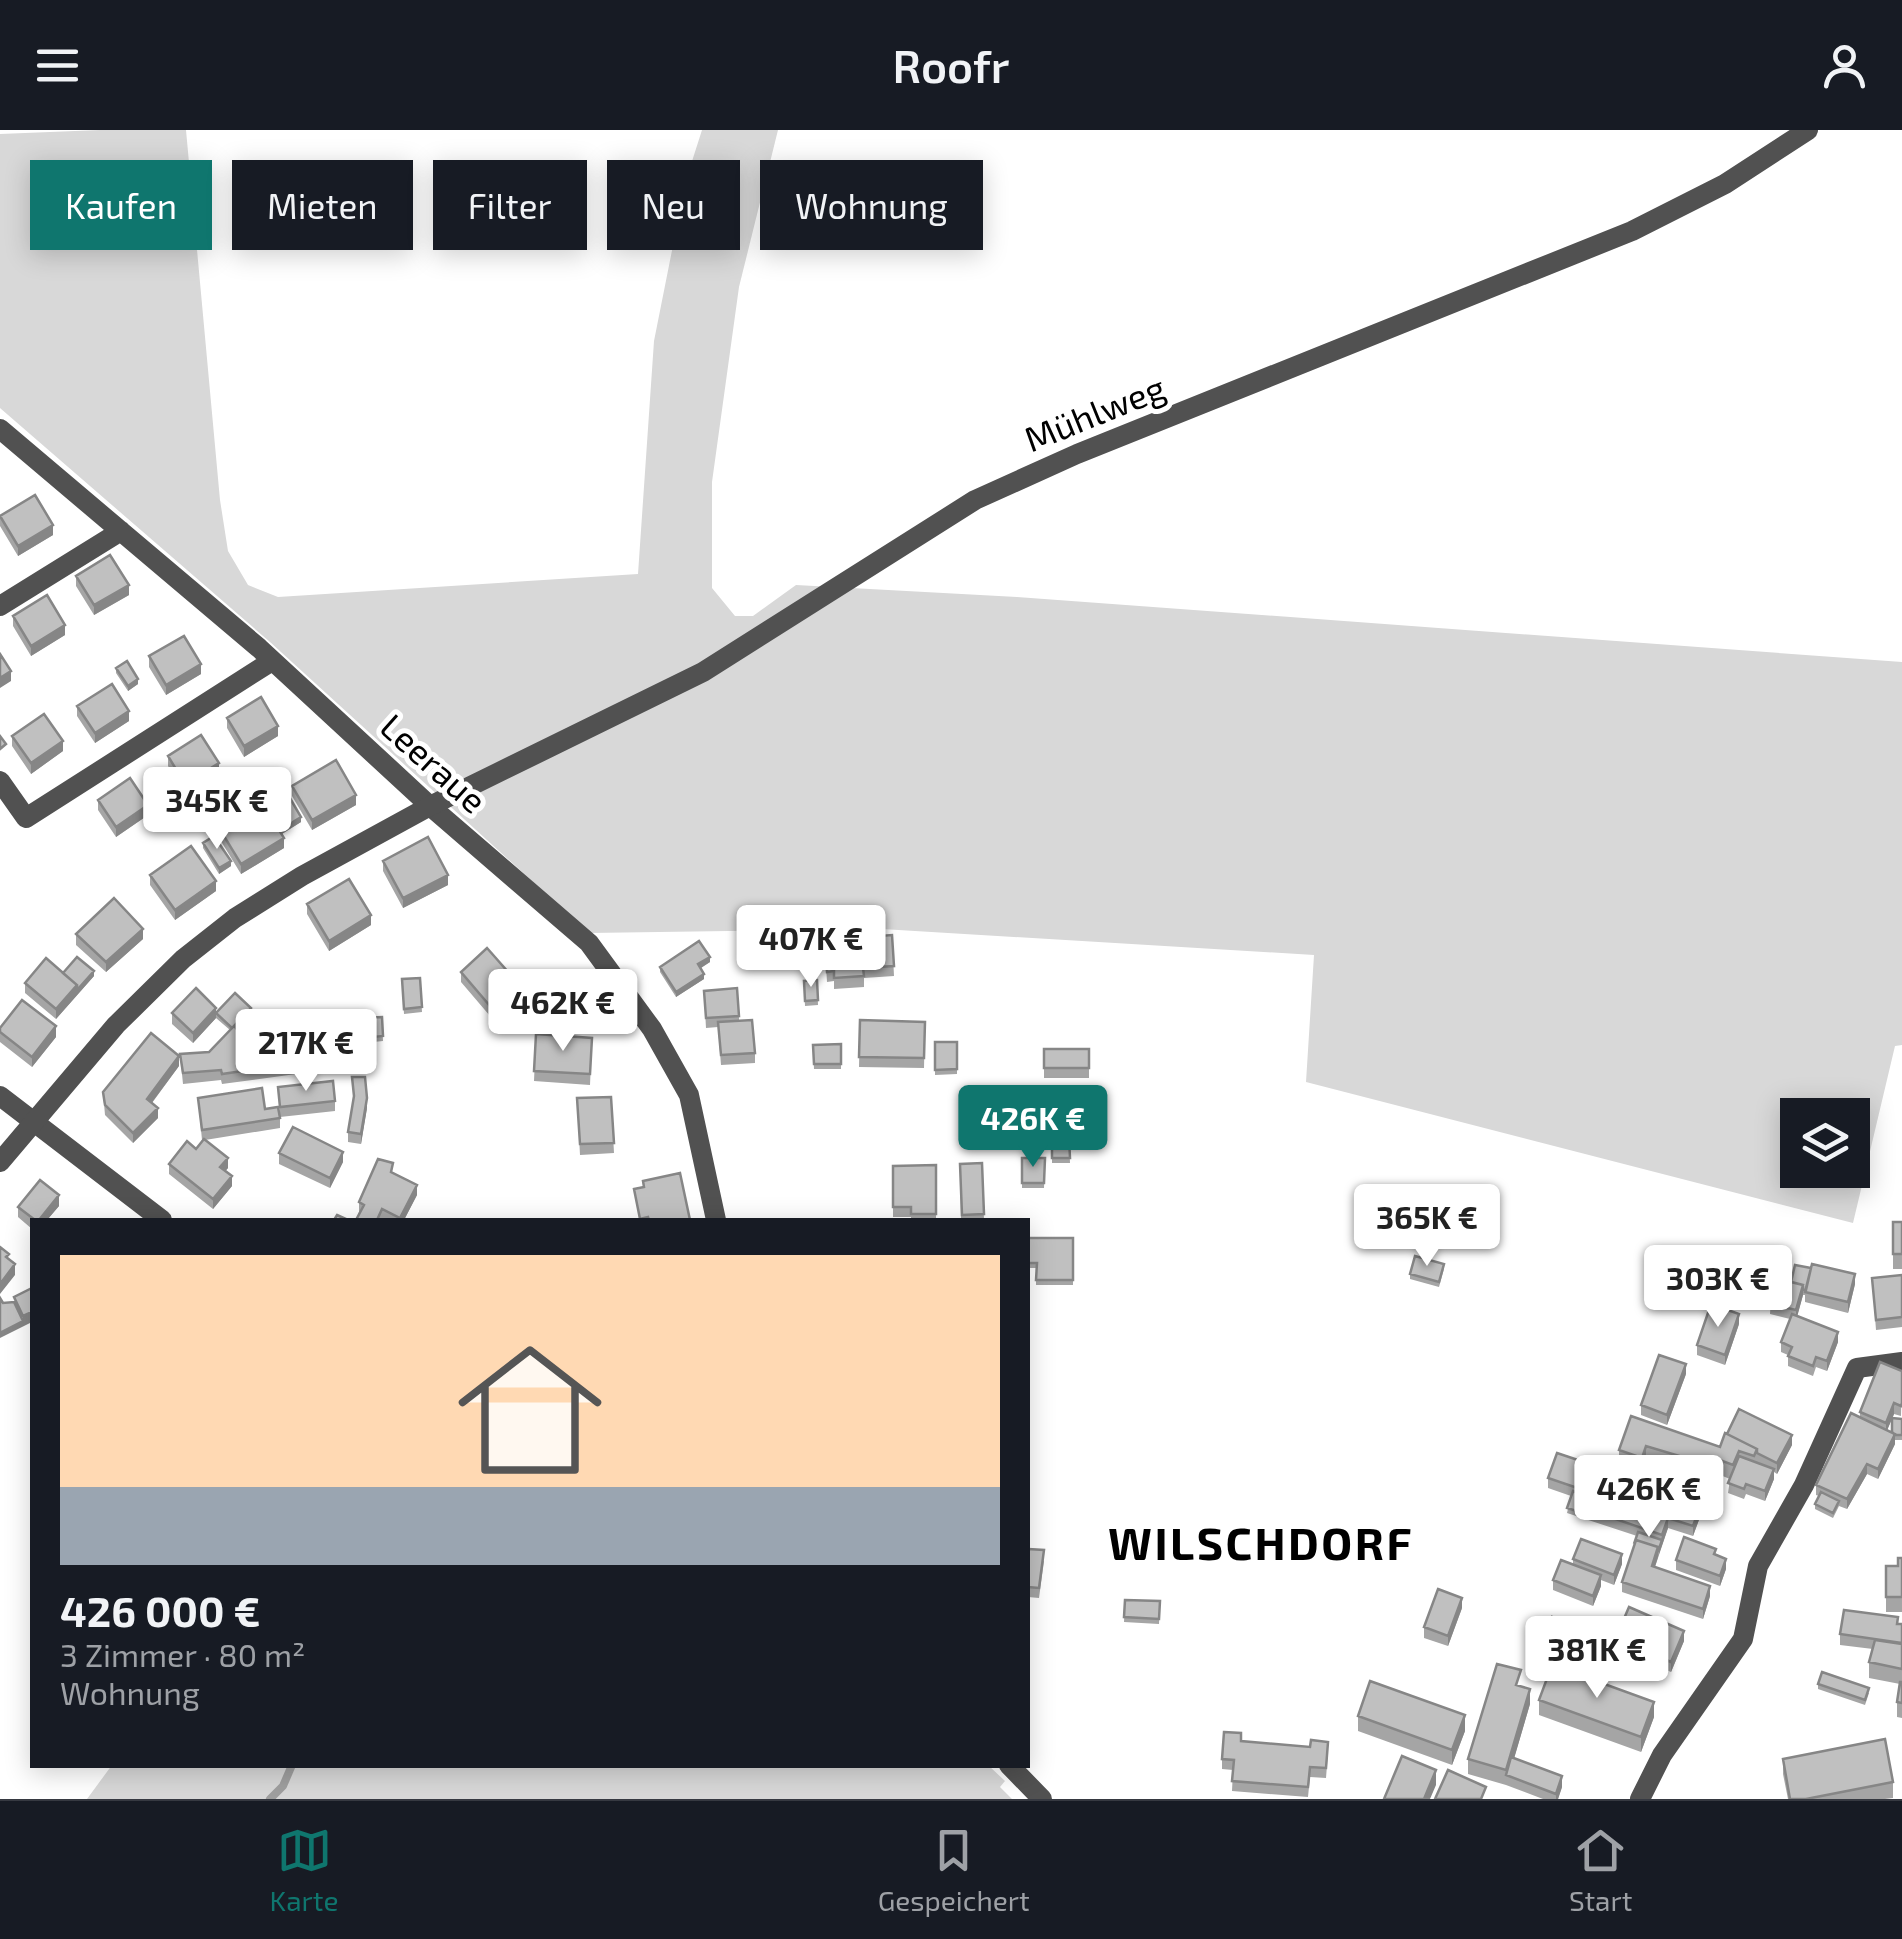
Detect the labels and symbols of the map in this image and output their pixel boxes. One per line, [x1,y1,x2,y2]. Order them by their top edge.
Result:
street label: Mühlweg [1018,365,1171,459]
street label: Leeraue [373,704,496,821]
pin: 345K € [136,767,298,852]
pin: 407K € [730,905,892,990]
pin: 462K € [482,969,644,1054]
pin: 217K € [225,1009,387,1094]
pin: 426K € [952,1085,1114,1170]
pin: 365K € [1346,1184,1508,1269]
pin: 303K € [1637,1245,1799,1330]
pin: 426K € [1568,1455,1730,1540]
district label: WILSCHDORF [1108,1515,1414,1569]
pin: 381K € [1516,1616,1678,1701]

